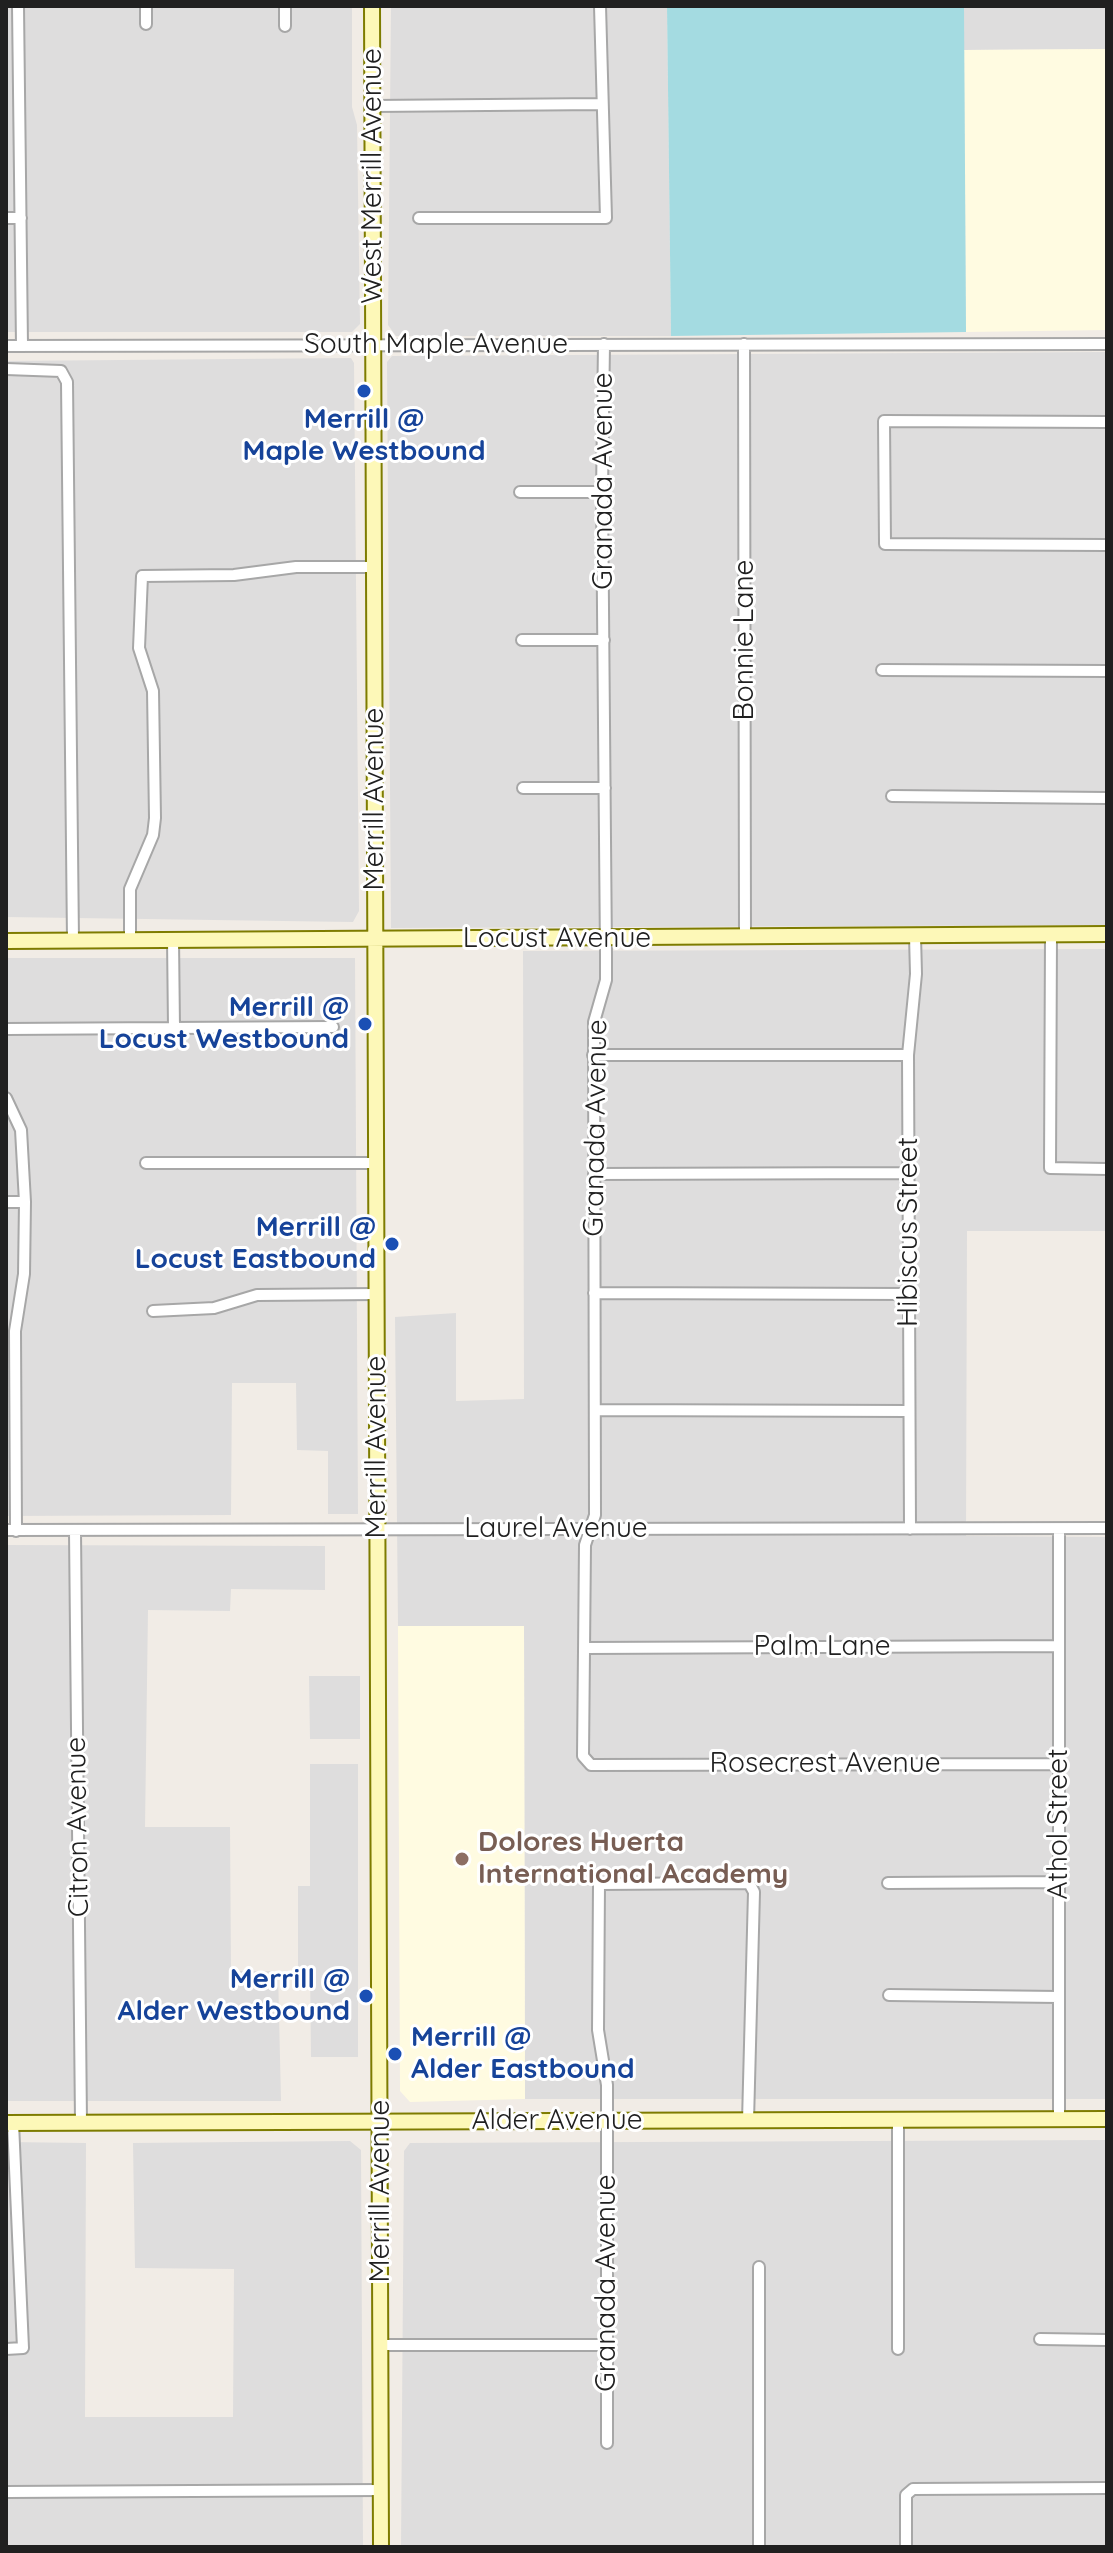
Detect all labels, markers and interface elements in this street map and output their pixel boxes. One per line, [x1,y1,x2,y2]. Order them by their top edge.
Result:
street label: West Merrill Avenue [356,48,390,304]
street label: South Maple Avenue [304,328,568,362]
street label: Granada Avenue [587,372,621,590]
marker: Merrill @ Maple Westbound [355,382,373,400]
place label: Merrill @ Maple Westbound [243,403,485,469]
street label: Bonnie Lane [728,560,762,720]
street label: Merrill Avenue [358,708,392,890]
street label: Locust Avenue [463,922,651,956]
place label: Merrill @ Locust Westbound [99,991,349,1057]
marker: Merrill @ Locust Westbound [356,1015,374,1033]
street label: Granada Avenue [577,1019,615,1237]
street label: Hibiscus Street [892,1137,926,1327]
place label: Merrill @ Locust Eastbound [135,1211,376,1277]
marker: Merrill @ Locust Eastbound [383,1235,401,1253]
street label: Merrill Avenue [360,1356,394,1538]
street label: Laurel Avenue [464,1512,648,1546]
street label: Palm Lane [753,1630,891,1664]
street label: Citron Avenue [60,1737,96,1917]
street label: Rosecrest Avenue [710,1747,940,1781]
street label: Athol Street [1042,1749,1076,1899]
place label: Dolores Huerta International Academy [478,1826,788,1892]
marker: Dolores Huerta International Academy [453,1850,471,1868]
place label: Merrill @ Alder Westbound [118,1963,350,2029]
marker: Merrill @ Alder Westbound [357,1987,375,2005]
place label: Merrill @ Alder Eastbound [411,2021,635,2087]
marker: Merrill @ Alder Eastbound [386,2045,404,2063]
street label: Merrill Avenue [364,2100,398,2282]
street label: Alder Avenue [471,2104,643,2138]
street label: Granada Avenue [590,2174,624,2392]

